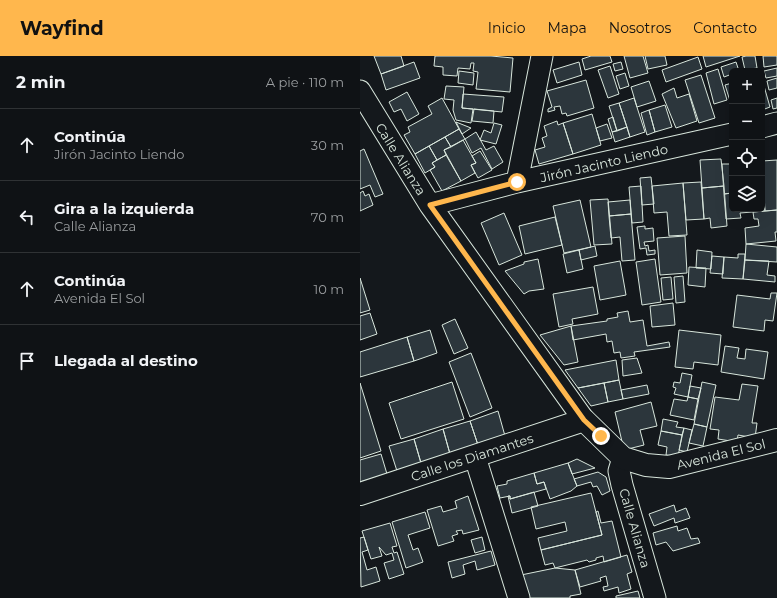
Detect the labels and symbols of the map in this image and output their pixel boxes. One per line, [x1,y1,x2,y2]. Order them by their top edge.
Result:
street label: Calle Alianza [372,120,430,198]
street label: Jirón Jacinto Liendo [538,141,669,186]
route start [508,173,526,191]
route end [592,427,610,445]
street label: Calle los Diamantes [409,430,535,484]
street label: Avenida El Sol [675,435,767,473]
street label: Calle Alianza [616,486,654,570]

